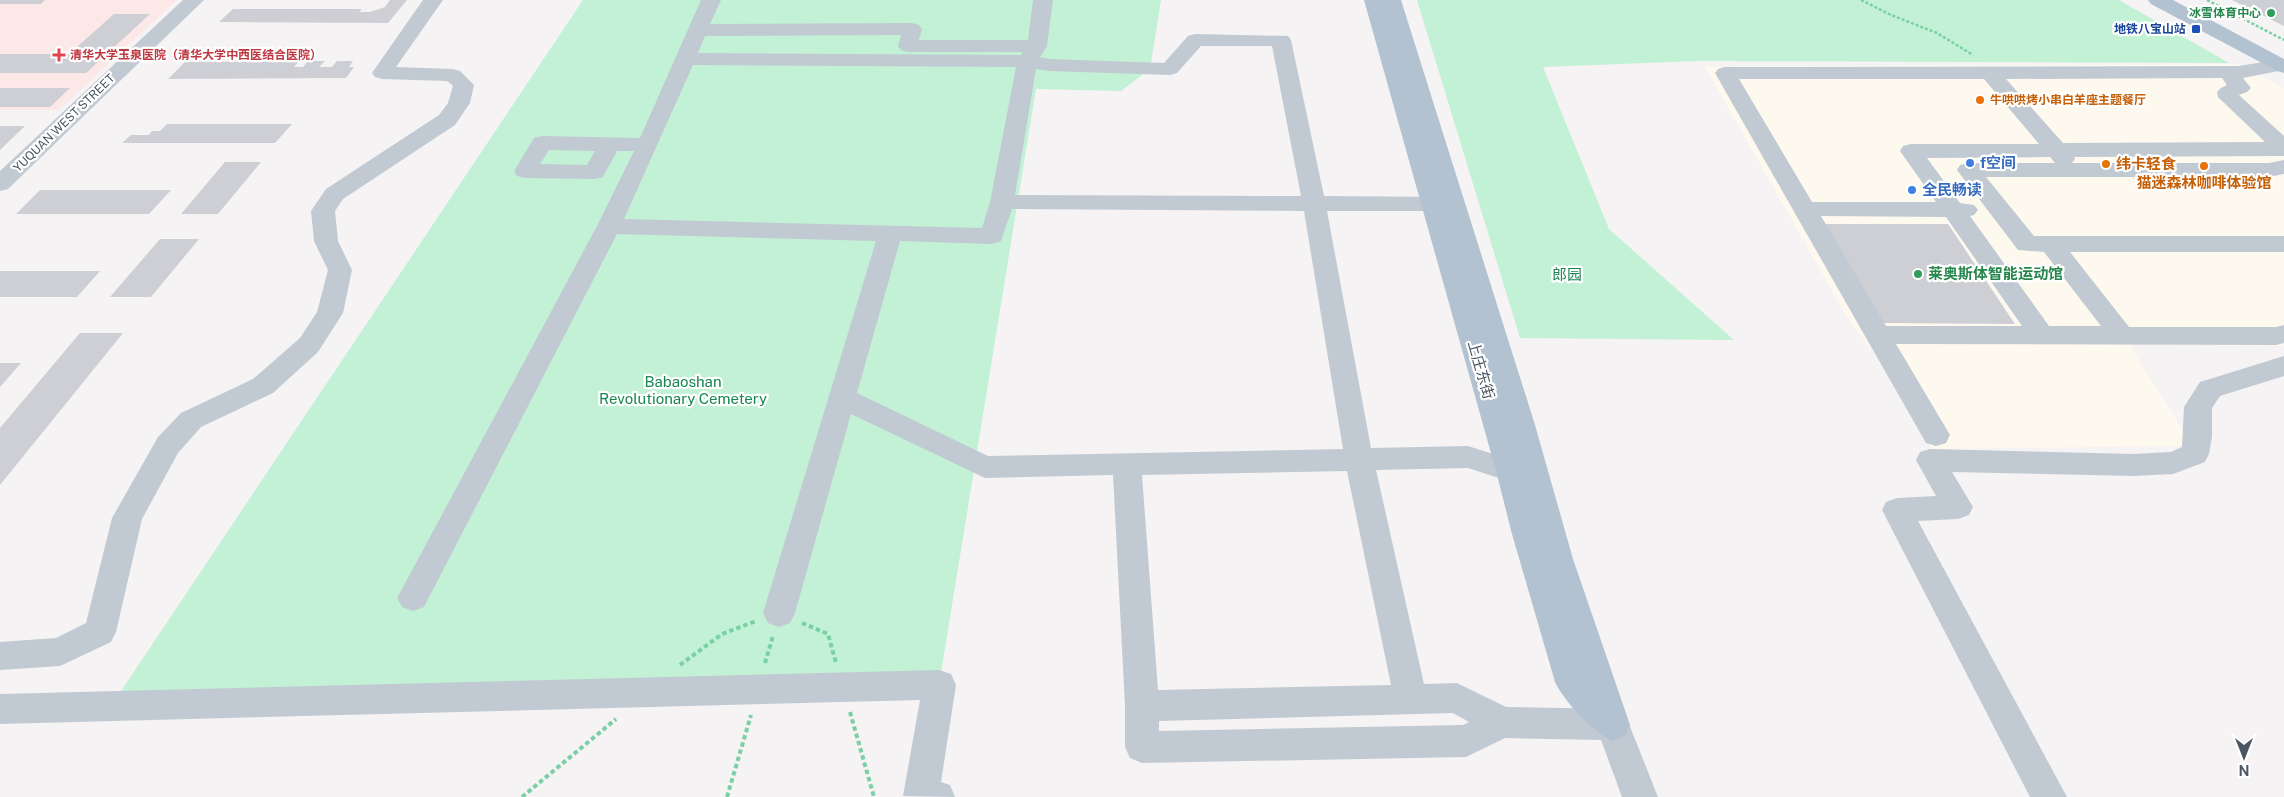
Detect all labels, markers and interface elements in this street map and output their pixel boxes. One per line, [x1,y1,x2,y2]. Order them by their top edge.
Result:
place label: 冰雪体育中心 [2189,6,2261,20]
marker: 冰雪体育中心 [2265,7,2277,19]
place label: 地铁八宝山站 [2114,22,2186,36]
marker: 地铁八宝山站 [2190,23,2202,35]
marker: 清华大学玉泉医院（清华大学中西医结合医院） [52,48,66,62]
place label: 清华大学玉泉医院（清华大学中西医结合医院） [70,48,322,62]
street label: YUQUAN WEST STREET [11,71,117,175]
place label: 牛哄哄烤小串白羊座主题餐厅 [1990,93,2146,107]
marker: 牛哄哄烤小串白羊座主题餐厅 [1974,94,1986,106]
place label: f空间 [1980,154,2016,171]
place label: 纬卡轻食 [2116,155,2176,172]
marker: f空间 [1964,157,1976,169]
marker: 纬卡轻食 [2100,158,2112,170]
marker: 猫迷森林咖啡体验馆 [2198,160,2210,172]
place label: 猫迷森林咖啡体验馆 [2136,174,2272,191]
place label: 全民畅读 [1922,181,1982,198]
marker: 全民畅读 [1906,184,1918,196]
place label: 莱奥斯体智能运动馆 [1928,265,2063,282]
park label: 郎园 [1552,266,1582,283]
marker: 莱奥斯体智能运动馆 [1912,268,1924,280]
street label: 上庄东街 [1465,339,1498,401]
park label: Babaoshan Revolutionary Cemetery [599,373,767,407]
north arrow [2219,732,2269,782]
text: N [2239,762,2249,778]

